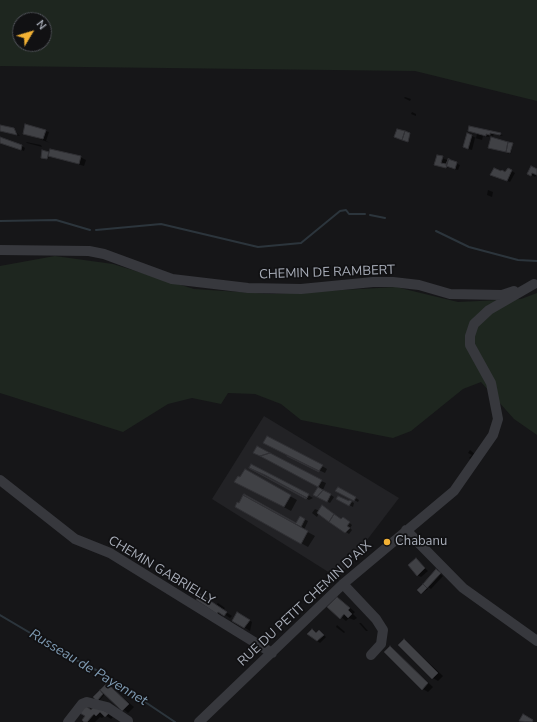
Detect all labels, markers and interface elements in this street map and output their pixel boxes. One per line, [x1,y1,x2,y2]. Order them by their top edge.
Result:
north arrow [12,12,52,52]
text: N [33,17,50,33]
street label: CHEMIN DE RAMBERT [259,263,395,283]
street label: CHEMIN GABRIELLY [105,533,217,609]
place label: Chabanu [395,534,447,550]
marker: Chabanu [382,537,392,547]
street label: RUE DU PETIT CHEMIN D'AIX [235,538,375,670]
water label: Russeau de Payennet [26,626,150,710]

